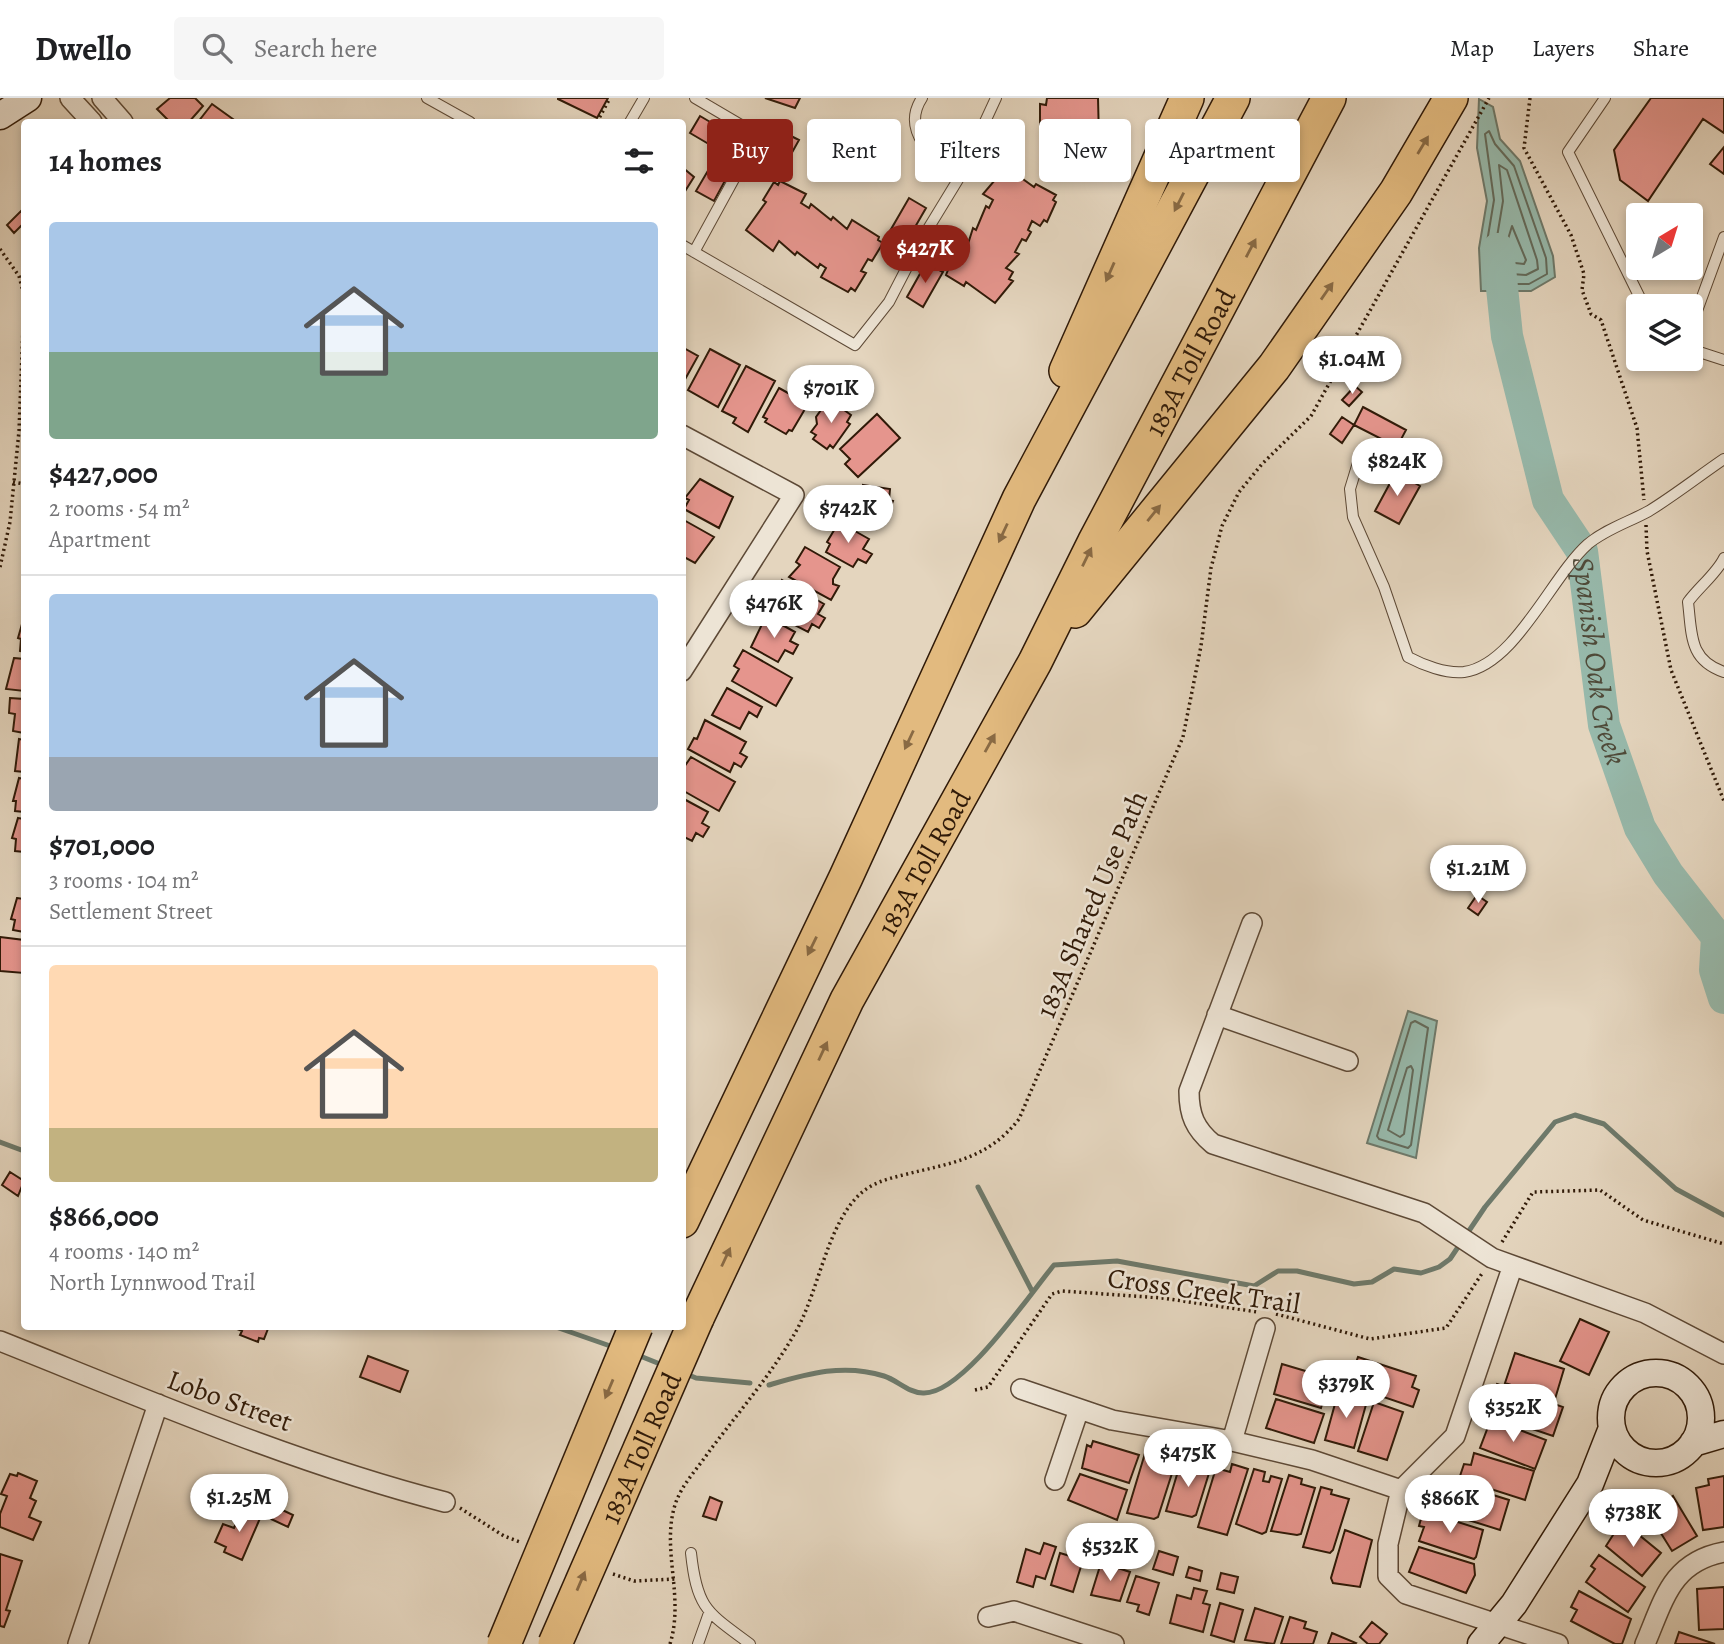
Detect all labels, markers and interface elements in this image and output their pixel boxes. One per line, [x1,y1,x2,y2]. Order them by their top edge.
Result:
search box [174,17,664,80]
text: Dwello [35,26,132,71]
icon: search [198,29,236,67]
text: Search here [254,31,377,66]
text: Map [1450,32,1494,64]
text: Layers [1532,32,1595,64]
text: Share [1633,32,1689,64]
chip: Buy [707,119,793,182]
chip: Rent [807,119,901,182]
chip: Filters [915,119,1025,182]
chip: New [1039,119,1131,182]
chip: Apartment [1145,119,1300,182]
one-way arrow [1417,135,1430,154]
text: 14 homes [49,141,162,181]
icon: filters [620,142,658,180]
one-way arrow [1173,192,1184,212]
north arrow [1626,203,1703,280]
map controls [1626,203,1703,371]
pin: $427K [876,226,974,285]
text: $427K [896,232,954,263]
one-way arrow [1245,238,1256,258]
one-way arrow [1104,262,1115,283]
icon: home [291,268,417,394]
street label: 183A Toll Road [1136,281,1246,443]
one-way arrow [1320,282,1334,300]
button: layers [1626,294,1703,371]
pin: $1.04M [1295,336,1409,396]
text: $1.04M [1319,343,1386,374]
pin: $701K [782,366,880,425]
text: $701K [803,372,859,403]
pin: $824K [1348,438,1446,498]
text: $824K [1368,445,1426,476]
text: $427,000 [49,453,158,493]
pin: $742K [799,486,897,545]
text: $742K [819,492,877,523]
text: 2 rooms · 54 m² [49,493,190,524]
one-way arrow [1146,505,1161,523]
one-way arrow [998,523,1009,543]
text: Apartment [49,524,151,555]
one-way arrow [1081,547,1092,567]
water label: Spanish Oak Creek [1563,554,1636,770]
pin: $476K [725,580,823,640]
text: $476K [745,587,803,618]
icon: home [291,640,417,766]
one-way arrow [903,730,915,750]
one-way arrow [984,734,996,753]
street label: 183A Toll Road [868,782,981,943]
street label: 183A Shared Use Path [1027,785,1157,1024]
text: $701,000 [49,825,155,865]
pin: $1.21M [1421,846,1535,905]
text: $1.21M [1446,852,1510,883]
text: 3 rooms · 104 m² [49,865,198,896]
text: Settlement Street [49,896,213,927]
one-way arrow [807,936,818,956]
icon: home [291,1011,417,1137]
one-way arrow [817,1041,829,1061]
text: $866,000 [49,1196,159,1236]
text: 4 rooms · 140 m² [49,1236,199,1267]
one-way arrow [720,1247,732,1267]
street label: Cross Creek Trail [1105,1259,1303,1323]
text: North Lynnwood Trail [49,1267,255,1298]
pin: $379K [1297,1360,1395,1420]
street label: Lobo Street [162,1361,298,1441]
street label: 183A Toll Road [592,1366,691,1530]
text: $379K [1318,1367,1374,1398]
one-way arrow [603,1379,614,1400]
pin: $352K [1464,1384,1562,1444]
text: $352K [1485,1391,1541,1422]
pin: $475K [1139,1430,1237,1489]
text: $475K [1160,1436,1216,1467]
pin: $1.25M [182,1474,296,1534]
pin: $866K [1401,1476,1499,1535]
text: $1.25M [206,1481,272,1512]
text: $866K [1421,1482,1479,1513]
pin: $738K [1584,1490,1682,1549]
text: $738K [1605,1496,1661,1527]
pin: $532K [1061,1524,1159,1583]
text: $532K [1082,1530,1138,1561]
one-way arrow [575,1571,587,1591]

